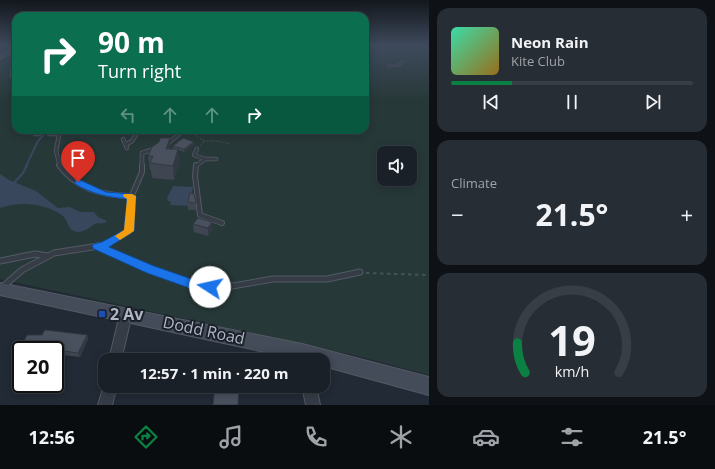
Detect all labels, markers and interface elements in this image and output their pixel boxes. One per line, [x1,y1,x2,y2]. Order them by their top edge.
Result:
text: 90 m [98,23,165,61]
icon: right [32,28,84,80]
text: Neon Rain [511,32,589,52]
text: Kite Club [511,52,565,70]
text: Turn right [98,59,181,83]
icon: previous [480,91,502,113]
icon: pause [561,91,583,113]
icon: next [642,91,664,113]
icon: left [117,104,139,126]
icon: ahead [159,104,181,126]
icon: ahead [201,104,223,126]
icon: right [243,104,265,126]
pin [61,141,95,182]
map controls [377,146,417,186]
button: sound [377,146,417,186]
icon: arrive [67,147,89,169]
text: Climate [451,174,497,192]
text: 21.5° [536,194,608,235]
text: − [451,199,464,229]
text: + [680,199,693,229]
position arrow [189,266,231,308]
place label: 2 Av [110,303,144,325]
marker: 2 Av [97,309,107,319]
street label: Dodd Road [161,311,247,349]
text: 19 [548,312,596,368]
speed limit sign: 20 [12,341,64,393]
text: km/h [555,361,589,380]
text: 12:57 · 1 min · 220 m [140,363,288,383]
icon: directions [132,423,160,451]
icon: music [217,423,245,451]
icon: phone [302,423,330,451]
icon: climate [387,423,415,451]
icon: car [472,423,500,451]
icon: filters [558,423,586,451]
text: 12:56 [29,425,75,449]
text: 21.5° [643,425,686,449]

